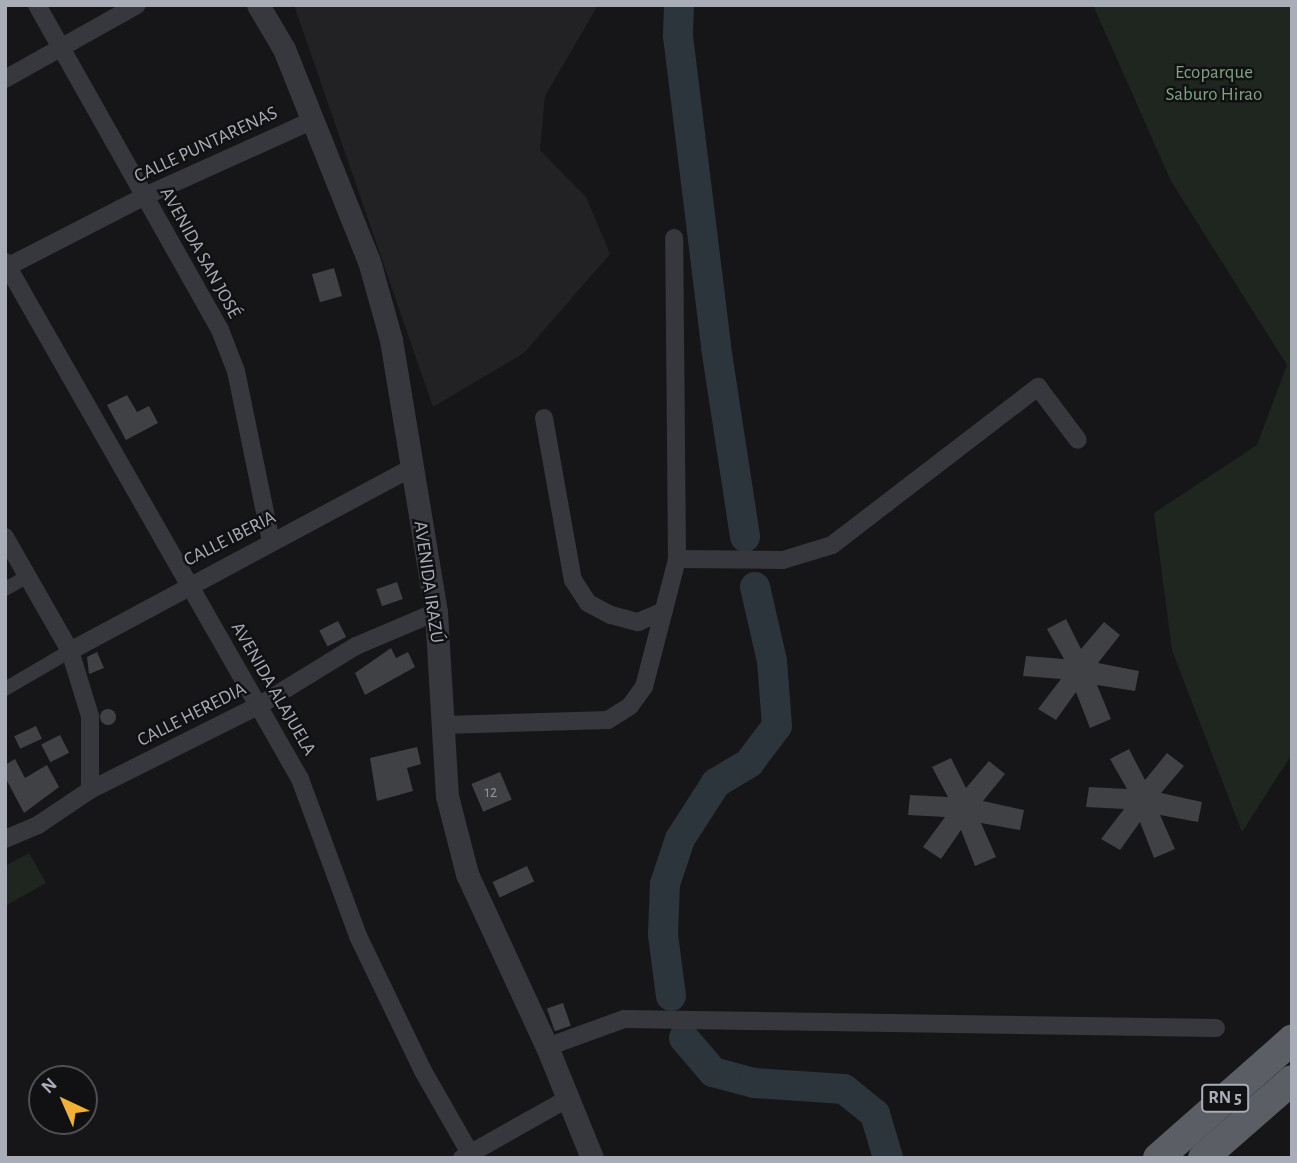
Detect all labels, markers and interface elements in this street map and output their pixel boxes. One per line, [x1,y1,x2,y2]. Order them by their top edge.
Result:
park label: Ecoparque Saburo Hirao [1166,62,1262,106]
street label: CALLE PUNTARENAS [131,102,281,188]
street label: AVENIDA SAN JOSÉ [155,183,245,323]
street label: CALLE IBERIA [180,506,280,572]
street label: AVENIDA IRAZÚ [408,519,448,645]
street label: AVENIDA ALAJUELA [226,618,320,760]
street label: CALLE HEREDIA [134,678,250,752]
house number: 12 [485,782,497,802]
north arrow [28,1065,98,1135]
text: N [38,1075,61,1097]
road number: RN 5 [1200,1084,1250,1112]

